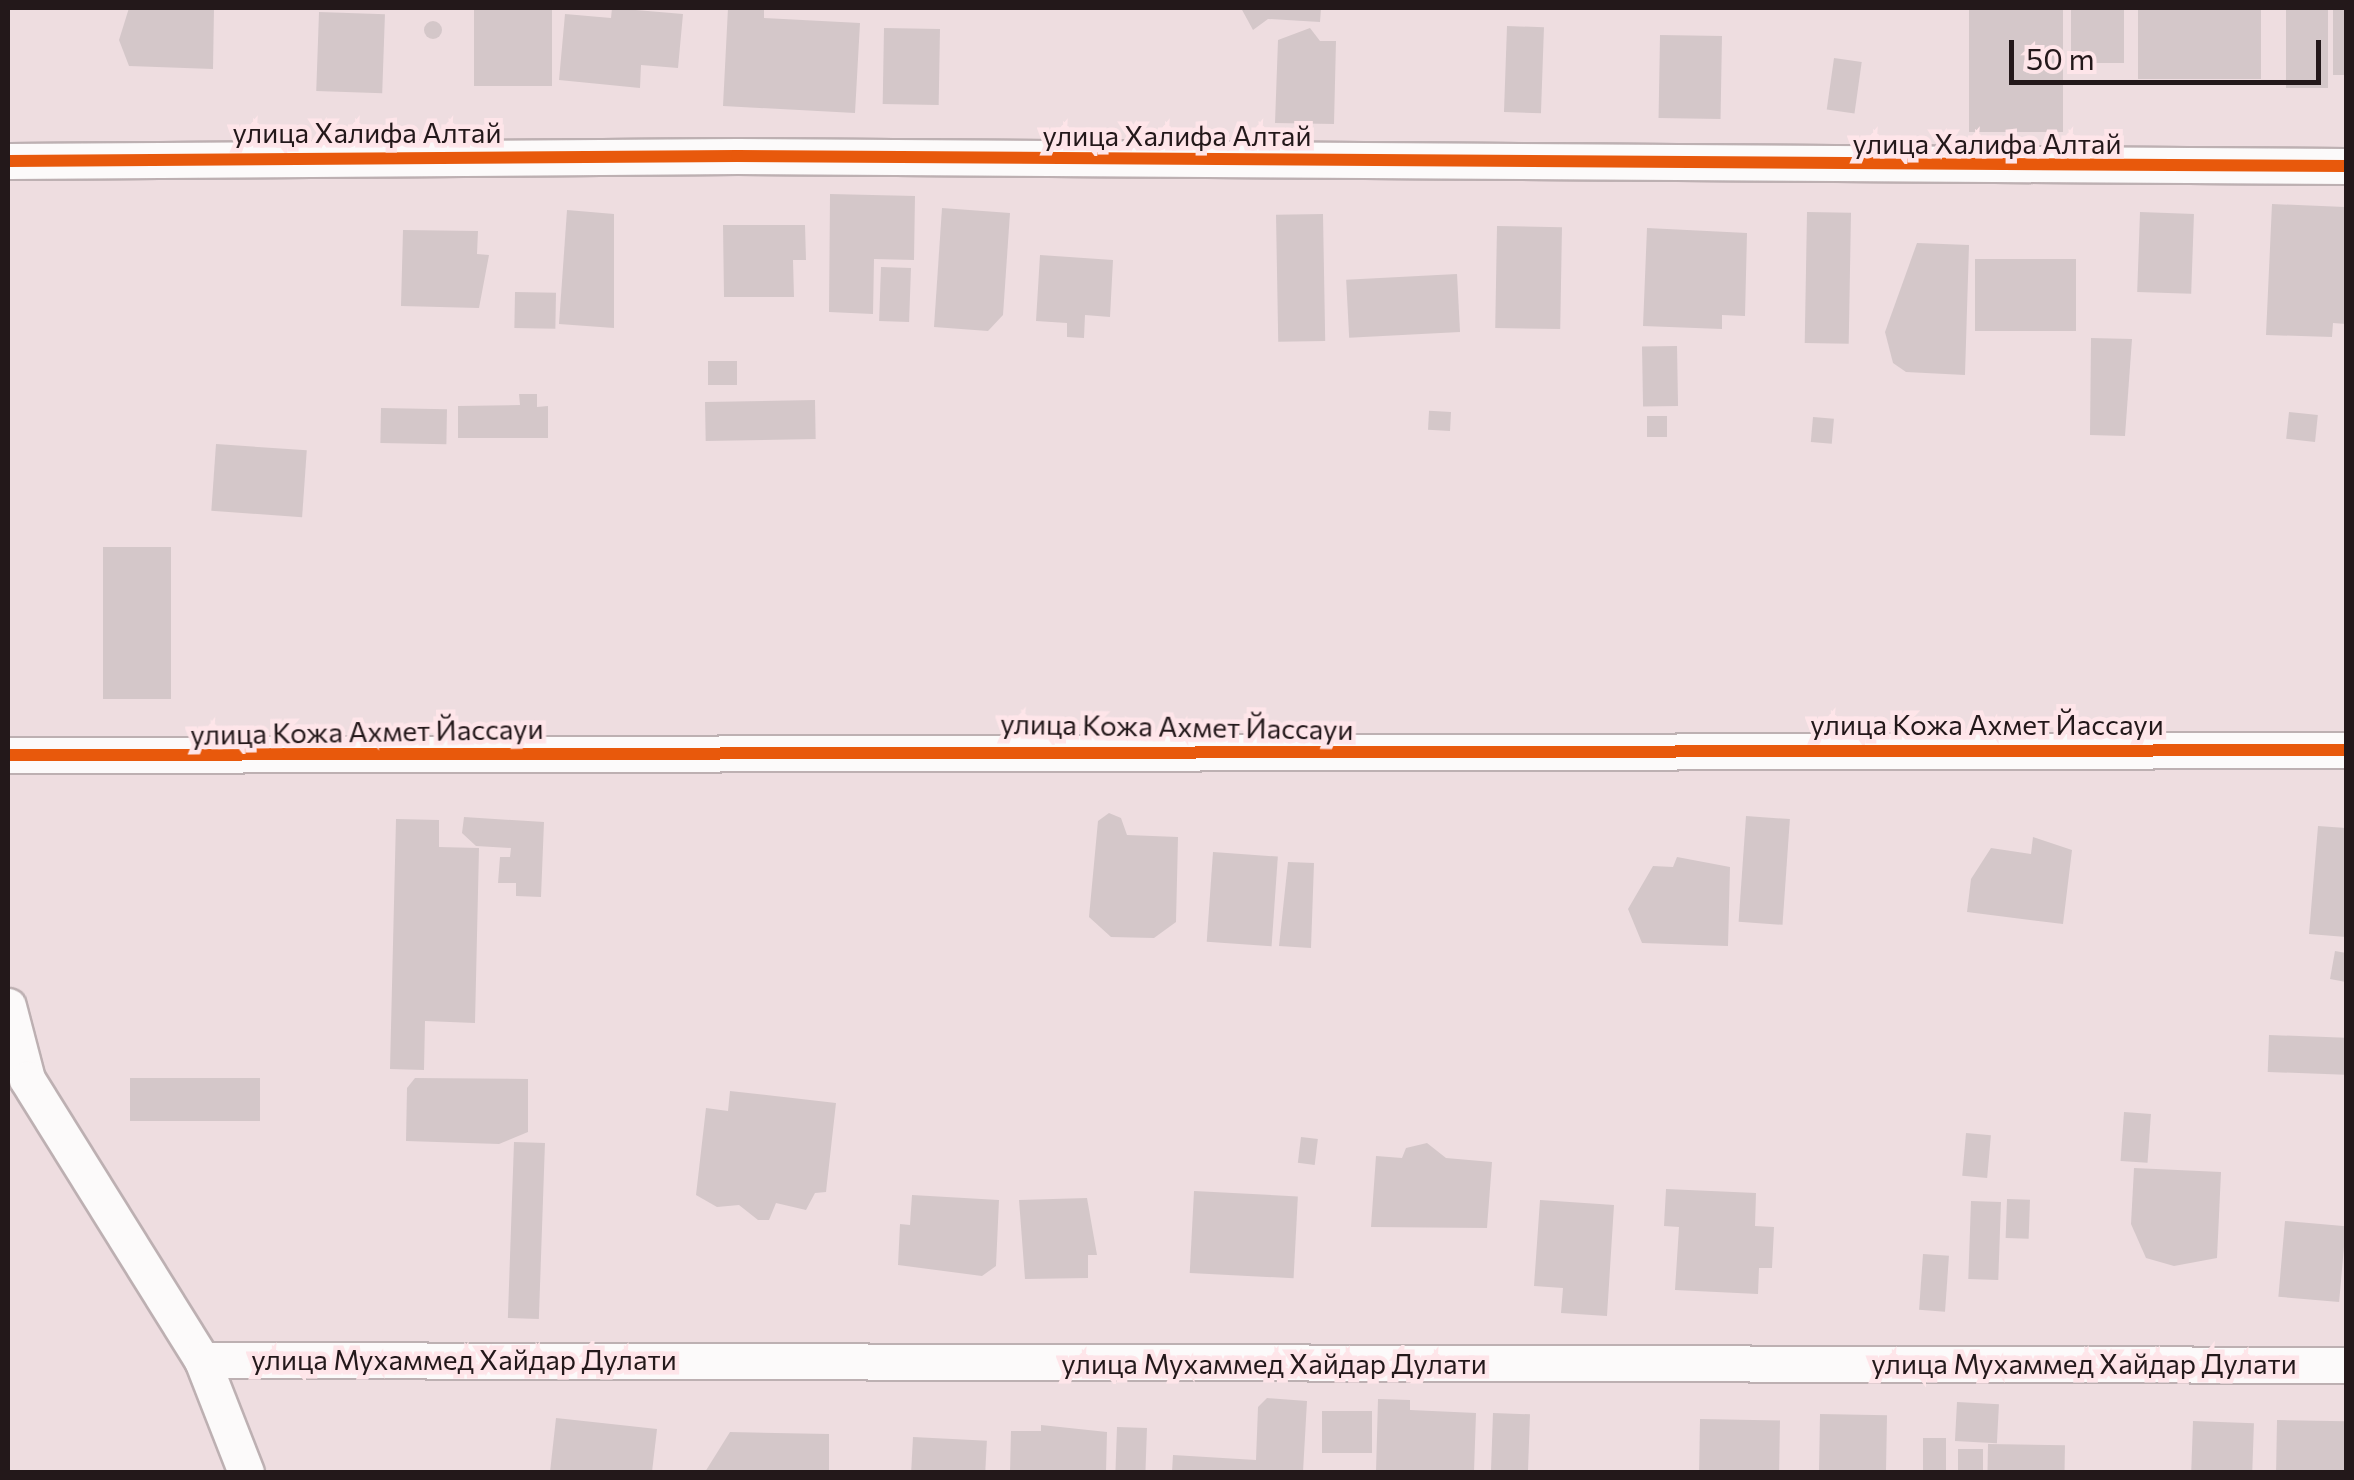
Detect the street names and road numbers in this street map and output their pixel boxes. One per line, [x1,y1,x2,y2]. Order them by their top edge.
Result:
street label: улица Халифа Алтай [233,115,501,149]
street label: улица Халифа Алтай [1043,118,1311,152]
street label: улица Халифа Алтай [1853,126,2121,160]
street label: улица Кожа Ахмет Йассауи [1000,706,1354,746]
street label: улица Кожа Ахмет Йассауи [1810,707,2164,741]
street label: улица Кожа Ахмет Йассауи [190,711,544,751]
street label: улица Мухаммед Хайдар Дулати [251,1342,677,1376]
street label: улица Мухаммед Хайдар Дулати [1061,1346,1487,1380]
street label: улица Мухаммед Хайдар Дулати [1871,1346,2297,1380]

